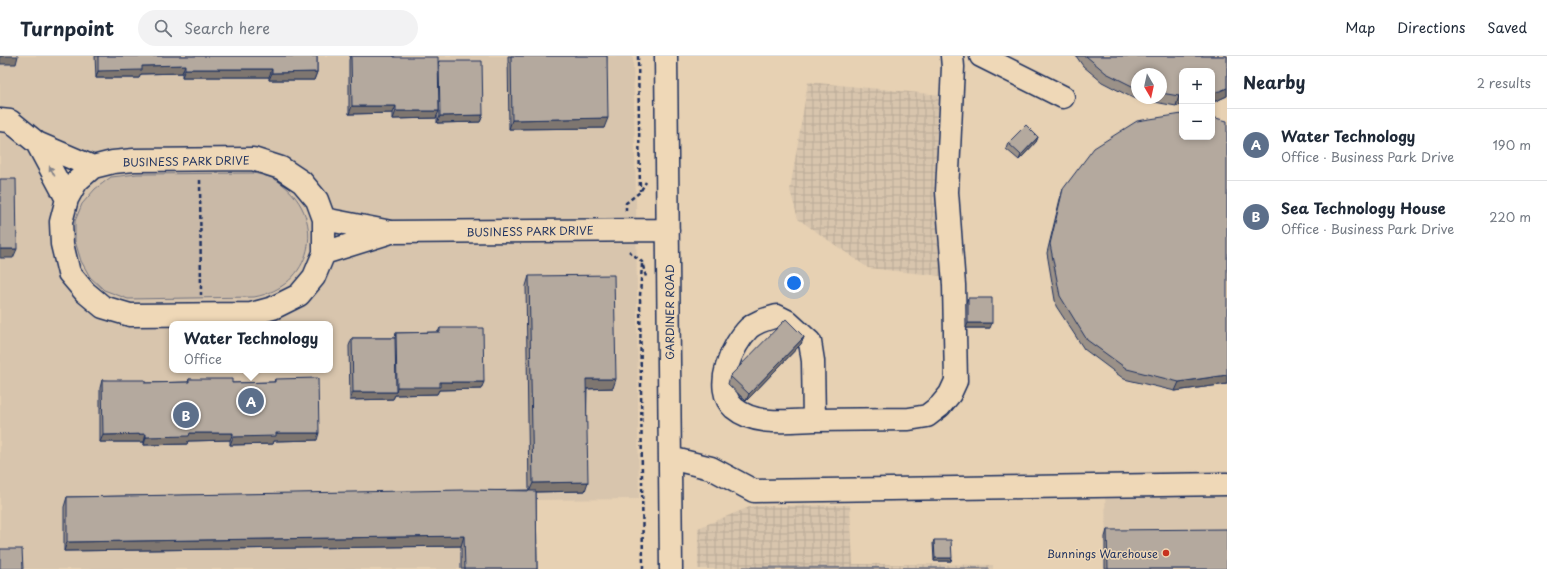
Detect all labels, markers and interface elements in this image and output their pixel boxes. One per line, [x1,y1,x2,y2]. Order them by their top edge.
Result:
search box [138,10,418,46]
text: Turnpoint [20,14,114,42]
text: Search here [184,16,270,39]
icon: search [152,17,174,39]
text: Map [1345,17,1375,38]
text: Directions [1397,17,1465,38]
text: Saved [1487,17,1527,38]
north arrow [1131,68,1167,104]
map controls [1179,68,1215,140]
button: + [1179,68,1215,104]
text: Nearby [1243,69,1305,95]
text: 2 results [1477,73,1531,92]
button: − [1179,104,1215,140]
text: Water Technology [1281,124,1415,147]
text: A [1251,135,1261,154]
text: 190 m [1492,135,1531,154]
text: Office · Business Park Drive [1281,147,1454,166]
street label: BUSINESS PARK DRIVE [122,151,250,171]
one-way arrow [49,165,55,177]
text: Sea Technology House [1281,196,1446,219]
text: B [1252,207,1260,226]
text: 220 m [1489,207,1531,226]
text: Office · Business Park Drive [1281,219,1454,238]
street label: BUSINESS PARK DRIVE [466,221,594,241]
street label: GARDINER ROAD [661,264,678,360]
your location [784,273,804,293]
popup [169,321,333,373]
text: Water Technology [184,326,318,349]
text: Office [184,349,222,368]
pin: A [238,386,264,416]
pin: B [173,400,199,430]
place label: Bunnings Warehouse [1047,545,1158,562]
marker: Bunnings Warehouse [1161,548,1171,558]

